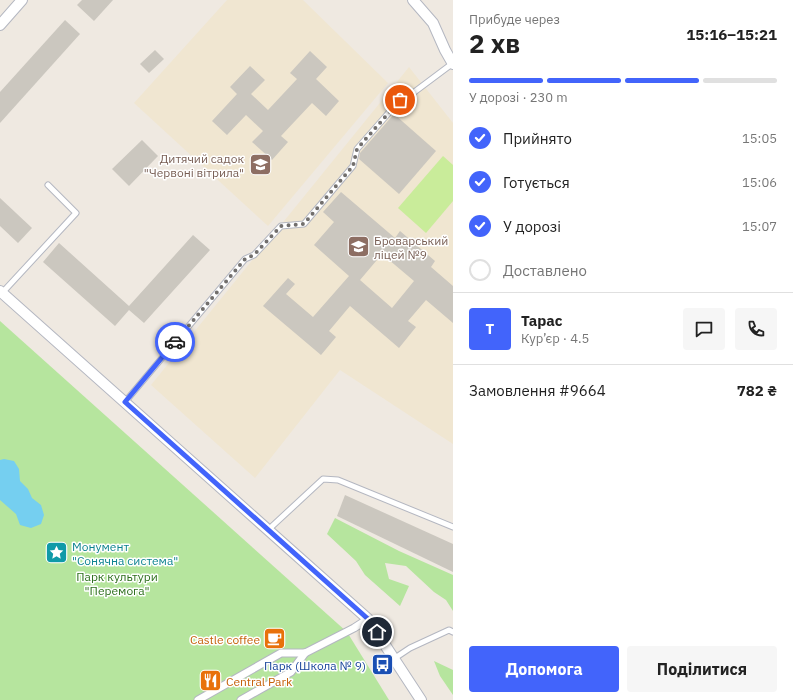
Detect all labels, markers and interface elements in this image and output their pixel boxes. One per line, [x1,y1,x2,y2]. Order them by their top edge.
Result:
text: Прибуде через [469,11,560,28]
text: 15:16–15:21 [686,25,777,44]
text: 2 хв [469,26,520,60]
pin [383,83,417,117]
icon: bag [389,89,411,111]
text: У дорозі · 230 m [469,89,568,106]
icon: check [469,127,491,149]
text: Прийнято [503,129,572,148]
text: 15:05 [742,130,777,147]
place label: Дитячий садок "Червоні вітрила" [144,151,244,180]
school or university icon: Дитячий садок "Червоні вітрила" [247,152,273,178]
icon: check [469,171,491,193]
text: Готується [503,173,570,192]
text: 15:06 [742,174,777,191]
icon: check [469,215,491,237]
text: У дорозі [503,217,561,236]
text: 15:07 [742,218,777,235]
place label: Броварський ліцей №9 [374,233,448,262]
school or university icon: Броварський ліцей №9 [345,234,371,260]
text: Доставлено [503,261,587,280]
button: chat [683,308,725,350]
button: phone [735,308,777,350]
text: Тарас [521,311,563,330]
text: Т [486,319,494,338]
courier [155,322,195,362]
text: Кур’єр · 4.5 [521,330,589,347]
icon: car [164,331,186,353]
text: Замовлення #9664 [469,381,606,400]
text: 782 ₴ [737,381,777,400]
place label: Монумент "Сонячна система" [72,539,178,568]
place icon: Монумент "Сонячна система" [43,540,69,566]
park label: Парк культури "Перемога" [76,569,158,598]
pin [360,615,394,649]
icon: home [366,621,388,643]
cafe icon: Castle coffee [262,626,288,652]
place label: Castle coffee [190,632,260,647]
button: Допомога [469,646,619,692]
button: Поділитися [627,646,777,692]
bus stop icon: Парк (Школа № 9) [369,652,395,678]
place label: Парк (Школа № 9) [264,658,366,673]
restaurant icon: Central Park [197,668,223,694]
place label: Central Park [226,674,293,689]

